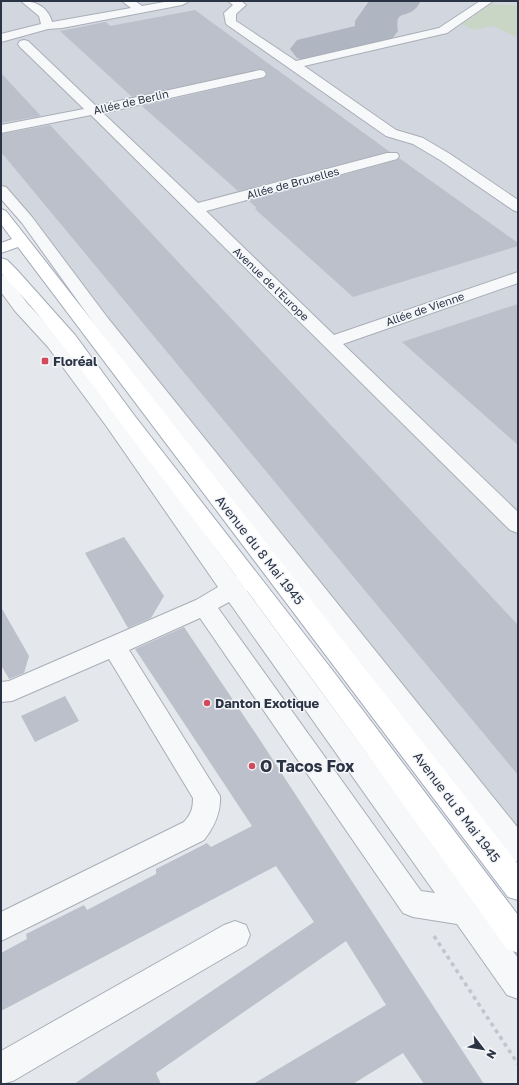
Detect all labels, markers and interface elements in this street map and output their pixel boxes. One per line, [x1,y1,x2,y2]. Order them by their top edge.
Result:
street label: Allée de Berlin [92,87,170,116]
street label: Allée de Bruxelles [245,164,341,201]
street label: Avenue de l'Europe [231,244,312,323]
street label: Allée de Vienne [384,289,466,328]
place label: Floréal [53,353,98,369]
marker: Floréal [40,356,50,366]
street label: Avenue du 8 Mai 1945 [212,492,308,608]
place label: Danton Exotique [215,695,319,711]
marker: Danton Exotique [202,698,212,708]
street label: Avenue du 8 Mai 1945 [410,749,504,865]
place label: O Tacos Fox [260,756,355,776]
marker: O Tacos Fox [247,761,257,771]
north arrow [463,1029,503,1069]
text: N [484,1047,500,1061]

